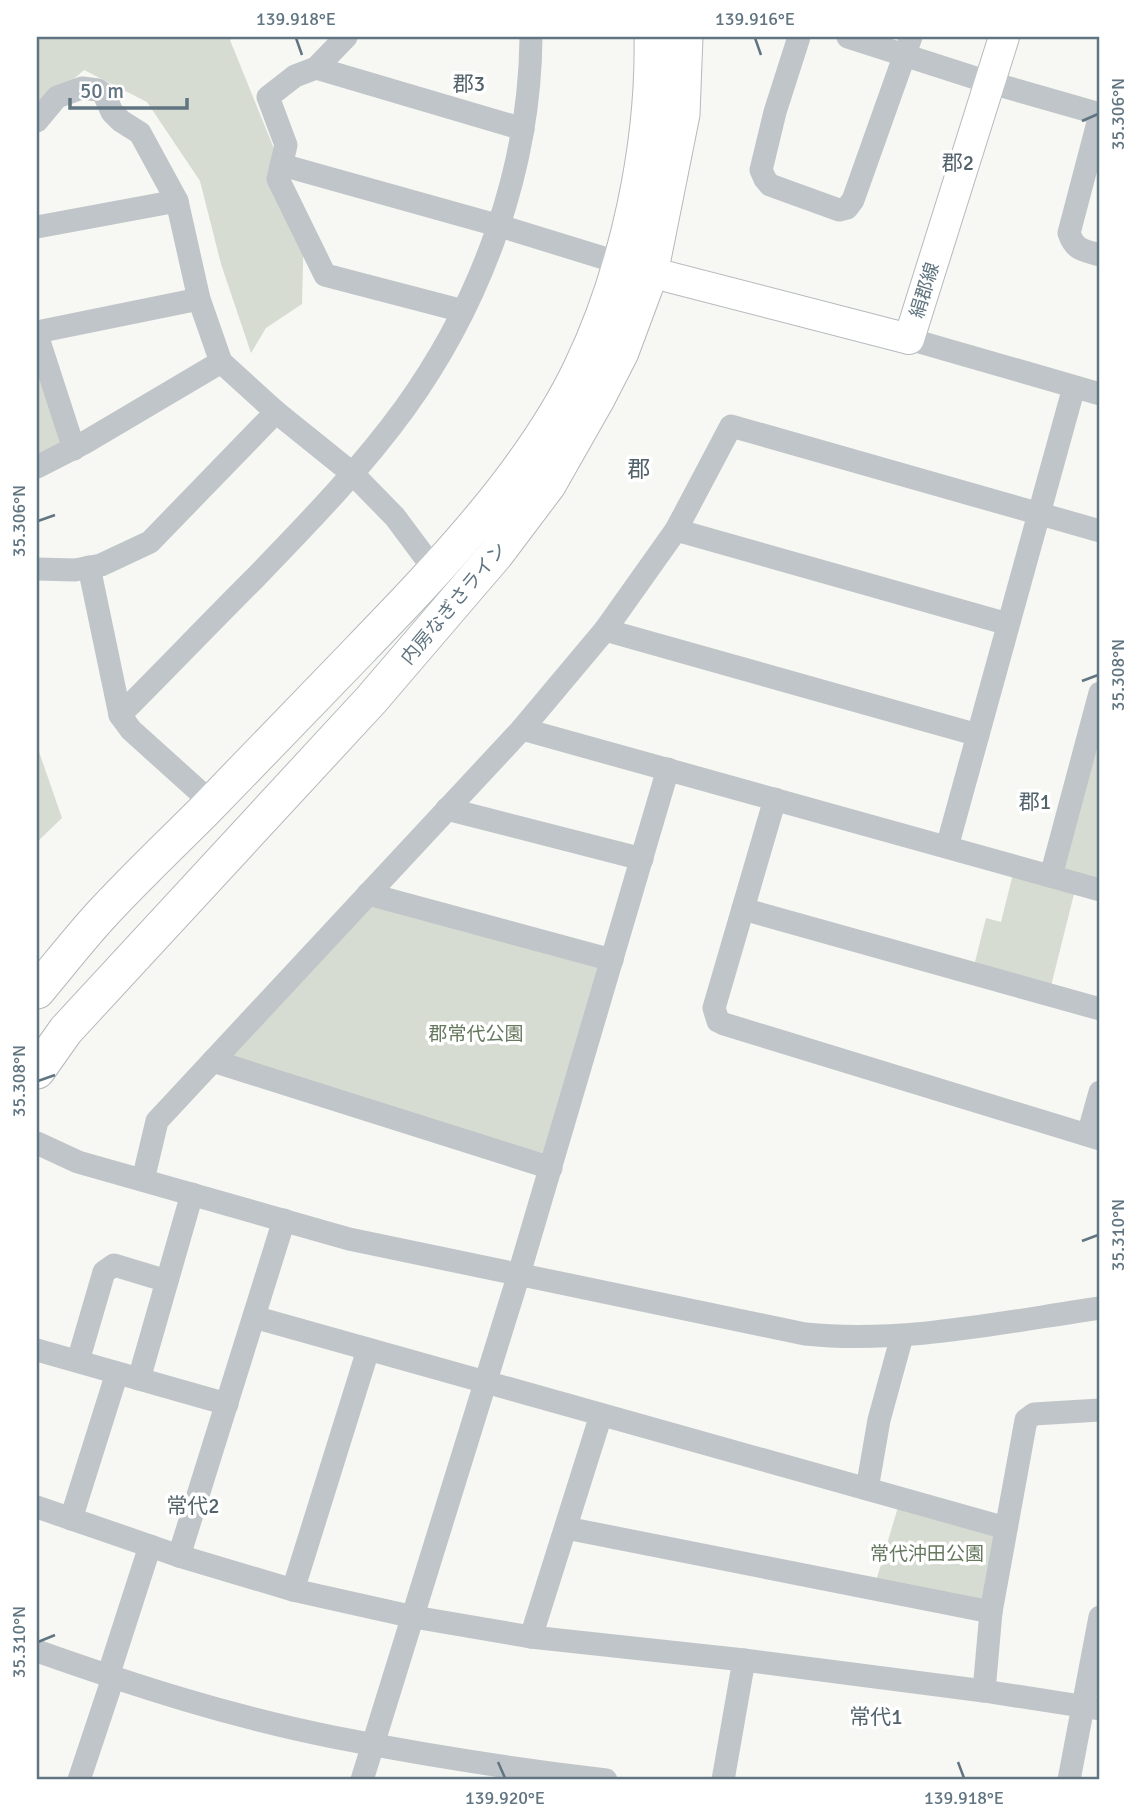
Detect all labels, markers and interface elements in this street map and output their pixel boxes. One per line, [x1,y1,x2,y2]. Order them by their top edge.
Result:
text: 139.918°E [256,8,336,30]
text: 139.916°E [715,8,795,30]
scale bar [70,66,187,110]
district label: 郡3 [453,71,485,97]
text: 50 m [80,78,124,104]
text: 35.306°N [1107,78,1129,150]
district label: 郡2 [942,150,974,176]
street label: 絹郡線 [905,260,945,321]
district label: 郡 [628,455,651,484]
text: 35.306°N [8,485,30,557]
street label: 内房なぎさライン [396,538,512,670]
text: 35.308°N [1107,639,1129,711]
district label: 郡1 [1019,789,1051,815]
park label: 郡常代公園 [428,1022,524,1046]
text: 35.308°N [8,1045,30,1117]
text: 35.310°N [1107,1199,1129,1271]
district label: 常代2 [166,1493,220,1519]
park label: 常代沖田公園 [870,1542,984,1566]
text: 35.310°N [8,1606,30,1678]
district label: 常代1 [849,1704,903,1730]
text: 139.920°E [465,1787,545,1809]
text: 139.918°E [924,1787,1004,1809]

